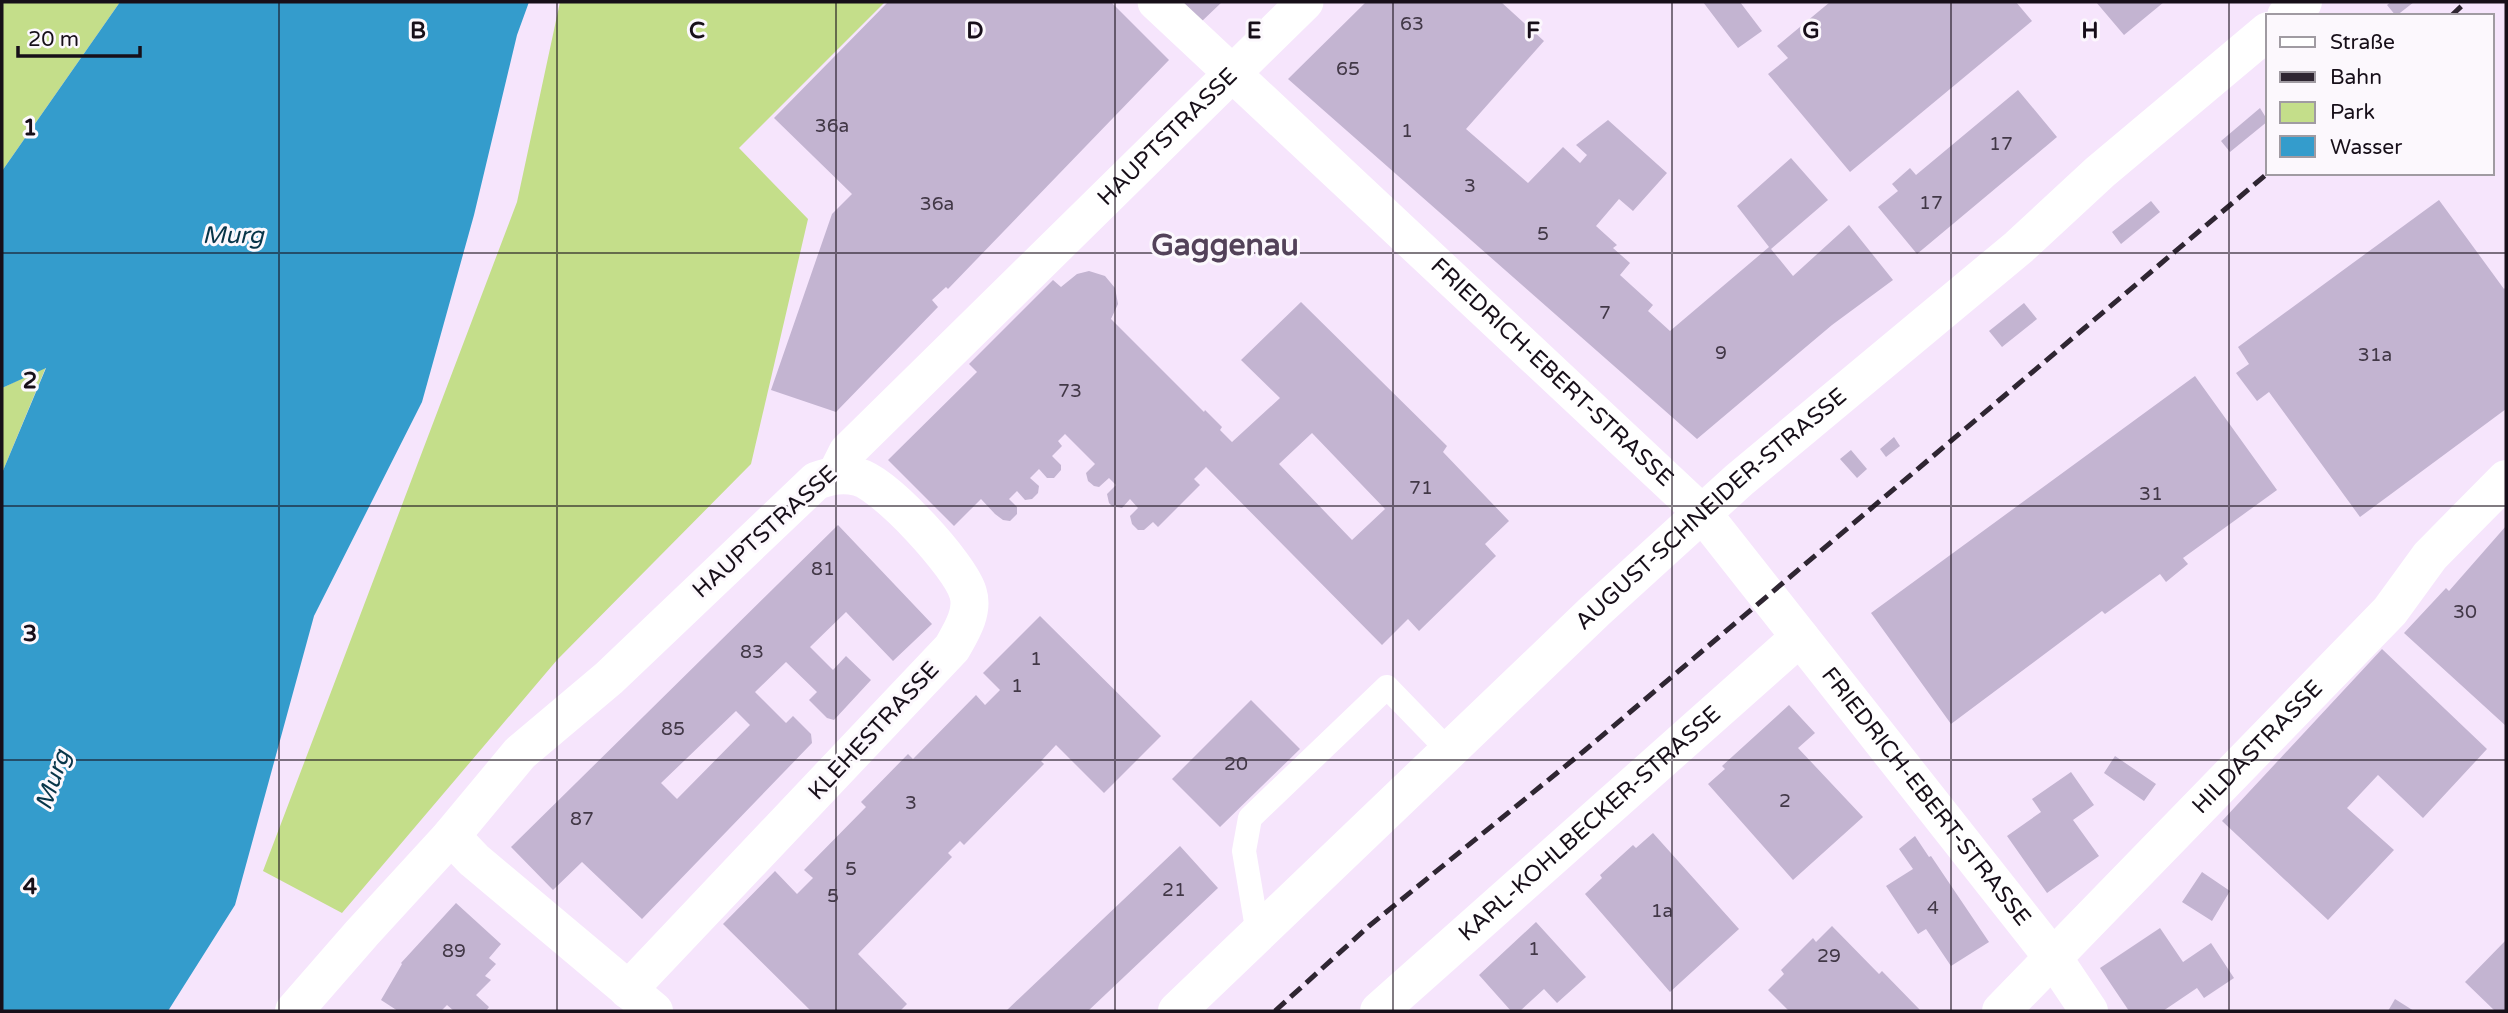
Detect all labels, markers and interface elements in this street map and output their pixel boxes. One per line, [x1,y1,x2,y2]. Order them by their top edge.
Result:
house number: 63 [1400,13,1424,35]
scale bar [18,14,140,58]
legend [2266,14,2494,175]
text: B [410,17,426,45]
text: C [689,17,705,45]
text: D [966,17,984,45]
text: E [1247,17,1261,45]
text: F [1526,17,1540,45]
text: G [1802,17,1820,45]
text: H [2081,17,2099,45]
text: 20 m [28,27,79,52]
text: Straße [2330,30,2395,55]
house number: 65 [1336,58,1360,80]
street label: HAUPTSTRASSE [1092,62,1243,212]
text: Bahn [2330,65,2382,90]
text: Park [2330,100,2375,125]
text: 1 [23,114,37,142]
house number: 36a [815,115,849,137]
house number: 1 [1401,120,1413,142]
house number: 17 [1989,133,2013,155]
text: Wasser [2330,135,2402,160]
house number: 3 [1464,175,1476,197]
house number: 17 [1919,192,1943,214]
house number: 36a [920,193,954,215]
water label: Murg [202,221,266,250]
house number: 5 [1537,223,1549,245]
district label: Gaggenau [1151,227,1299,264]
street label: FRIEDRICH-EBERT-STRASSE [1425,252,1679,493]
house number: 7 [1599,302,1611,324]
house number: 9 [1715,342,1727,364]
house number: 31a [2358,344,2392,366]
text: 2 [23,367,37,395]
house number: 73 [1058,380,1082,402]
street label: AUGUST-SCHNEIDER-STRASSE [1570,382,1852,636]
street label: HAUPTSTRASSE [687,460,843,604]
house number: 71 [1409,477,1433,499]
house number: 31 [2139,483,2163,505]
house number: 81 [811,558,835,580]
house number: 30 [2453,601,2477,623]
text: 3 [23,620,37,648]
house number: 83 [740,641,764,663]
house number: 1 [1030,648,1042,670]
street label: KLEHESTRASSE [803,656,945,806]
street label: FRIEDRICH-EBERT-STRASSE [1815,662,2037,932]
house number: 1 [1011,675,1023,697]
street label: HILDASTRASSE [2186,675,2329,820]
street label: KARL-KOHLBECKER-STRASSE [1453,700,1727,947]
house number: 85 [661,718,685,740]
water label: Murg [29,744,77,814]
house number: 20 [1224,753,1248,775]
house number: 2 [1779,790,1791,812]
house number: 3 [905,792,917,814]
house number: 87 [570,808,594,830]
house number: 5 [845,858,857,880]
text: 4 [23,873,38,901]
house number: 21 [1162,879,1186,901]
house number: 5 [827,885,839,907]
house number: 4 [1927,897,1939,919]
house number: 1a [1651,900,1673,922]
house number: 1 [1528,938,1540,960]
house number: 89 [442,940,466,962]
house number: 29 [1817,945,1841,967]

